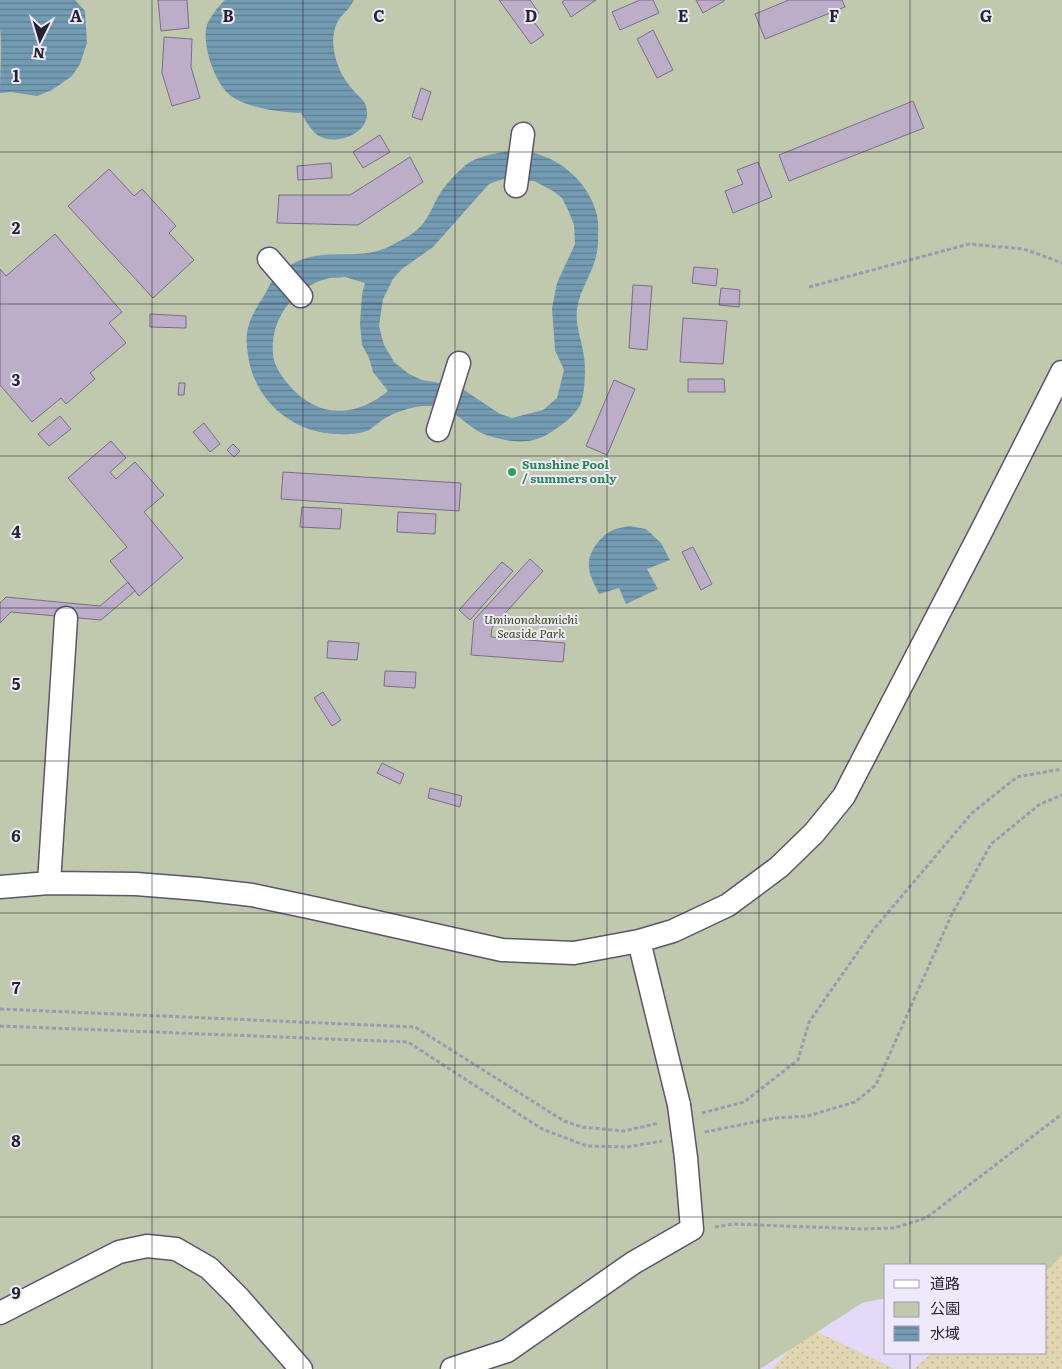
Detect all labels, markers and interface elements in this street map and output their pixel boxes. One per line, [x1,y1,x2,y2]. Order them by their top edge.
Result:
text: A [70,3,82,27]
text: B [222,3,234,27]
text: C [373,3,385,27]
text: D [525,3,537,27]
text: E [678,3,689,27]
text: F [829,3,839,27]
text: G [980,3,992,27]
north arrow [15,15,65,65]
text: N [32,43,46,64]
text: 1 [13,63,20,87]
text: 2 [12,215,21,239]
text: 3 [12,367,21,391]
place label: Sunshine Pool / summers only [522,455,617,487]
marker: Sunshine Pool / summers only [506,466,518,478]
text: 4 [11,519,21,543]
park label: Uminonakamichi Seaside Park [484,610,578,642]
text: 5 [12,671,21,695]
text: 6 [11,823,21,847]
text: 7 [12,975,21,999]
text: 8 [11,1128,21,1152]
legend [884,1264,1047,1354]
text: 道路 [930,1271,960,1294]
text: 9 [11,1280,21,1304]
text: 公園 [930,1296,960,1319]
text: 水域 [930,1321,960,1344]

